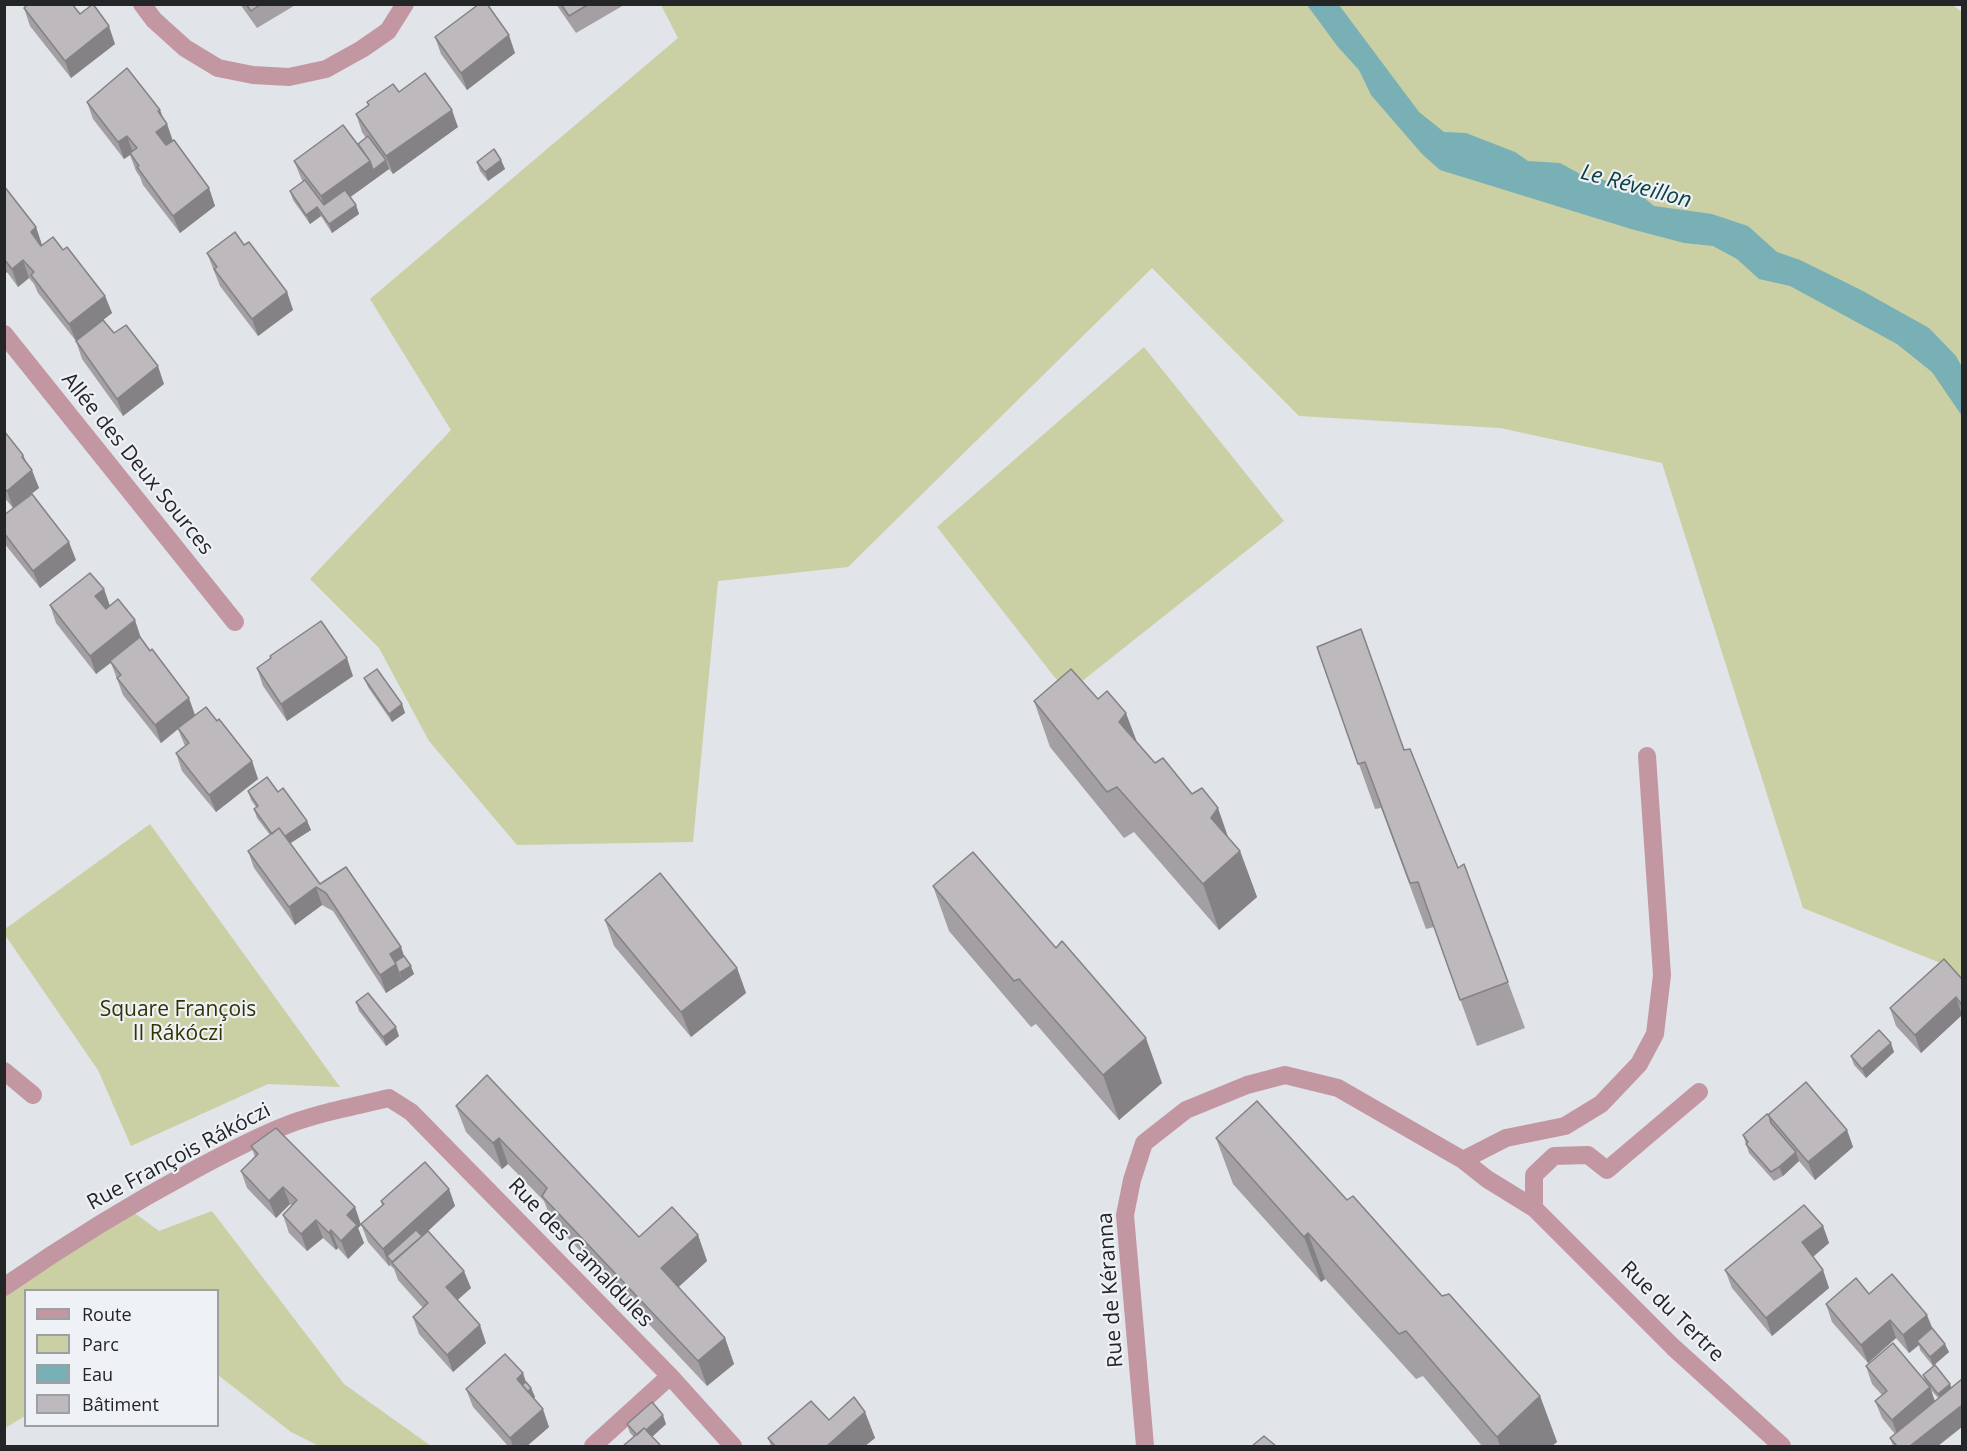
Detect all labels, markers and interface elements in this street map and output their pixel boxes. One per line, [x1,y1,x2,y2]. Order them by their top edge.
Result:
water label: Le Réveillon [1578,160,1694,214]
street label: Allée des Deux Sources [56,368,218,560]
park label: Square François II Rákóczi [100,997,256,1047]
street label: Rue François Rákóczi [83,1098,275,1216]
street label: Rue des Camaldules [502,1173,658,1333]
street label: Rue de Kéranna [1093,1212,1129,1368]
street label: Rue du Tertre [1615,1256,1729,1368]
legend [24,1289,219,1427]
text: Route [82,1302,132,1326]
text: Parc [82,1332,119,1356]
text: Eau [82,1362,113,1386]
text: Bâtiment [82,1392,159,1416]

